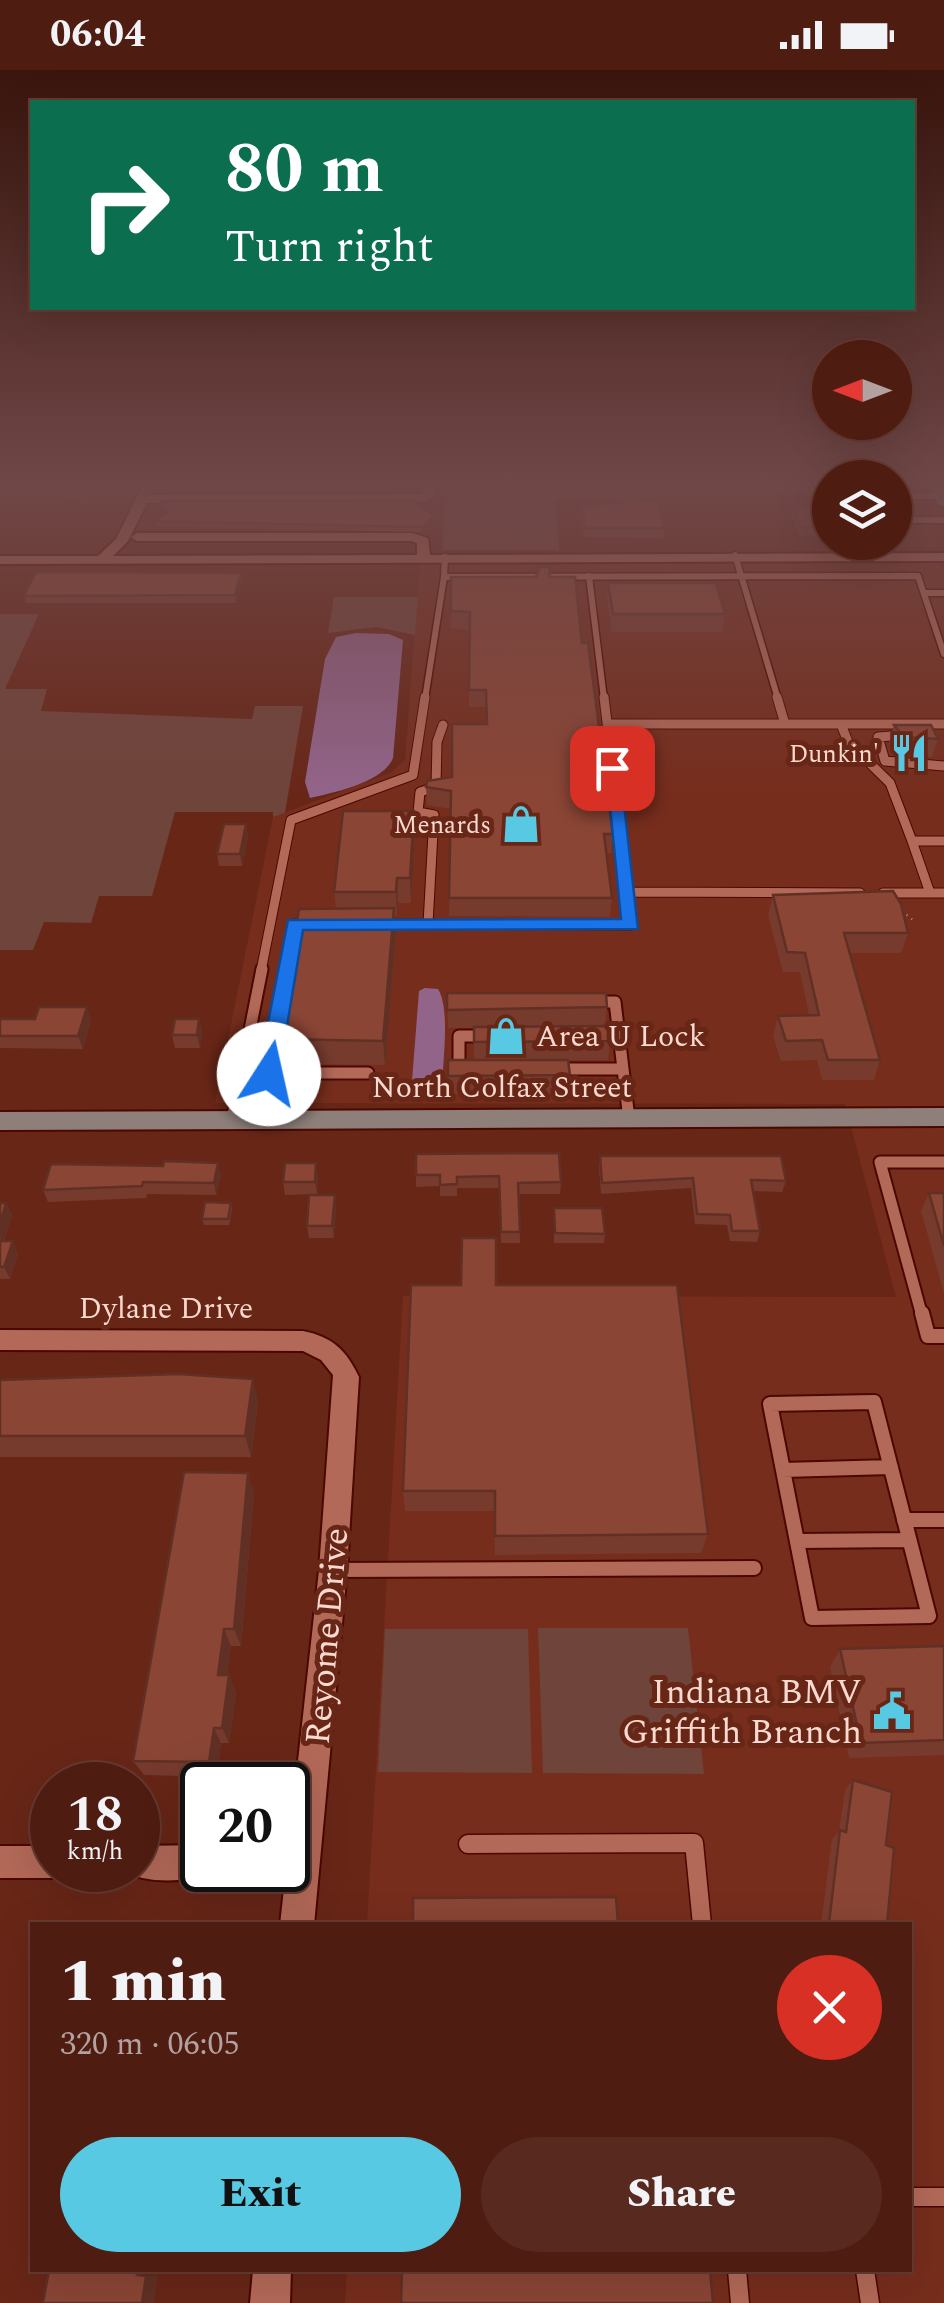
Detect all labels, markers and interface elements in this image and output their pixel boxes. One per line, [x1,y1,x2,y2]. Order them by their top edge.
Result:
text: 06:04 [50,6,145,64]
text: 80 m [225,117,384,223]
icon: right [60,140,190,270]
text: Turn right [225,213,434,282]
north arrow [812,340,912,440]
map controls [812,340,912,560]
button: layers [812,460,912,560]
pin [570,726,655,811]
restaurant icon: Dunkin' [888,732,930,774]
place label: Dunkin' [789,736,879,774]
icon: arrive [585,741,640,796]
shop icon: Menards [500,803,542,845]
place label: Menards [394,807,491,845]
place label: Area U Lock [536,1014,705,1060]
shop icon: Area U Lock [485,1015,527,1057]
position arrow [217,1022,321,1126]
street label: North Colfax Street [372,1065,632,1111]
street label: Dylane Drive [79,1286,253,1332]
street label: Reyome Drive [292,1526,363,1747]
place label: Indiana BMV Griffith Branch [622,1666,862,1759]
public building icon: Indiana BMV Griffith Branch [871,1690,913,1732]
speed limit sign: 20 [180,1762,310,1892]
text: 18 [67,1777,123,1853]
text: km/h [67,1833,123,1871]
text: 1 min [60,1936,226,2028]
button: close [777,1955,882,2060]
text: 320 m · 06:05 [60,2020,240,2069]
button: Exit [60,2137,461,2252]
button: Share [481,2137,882,2252]

